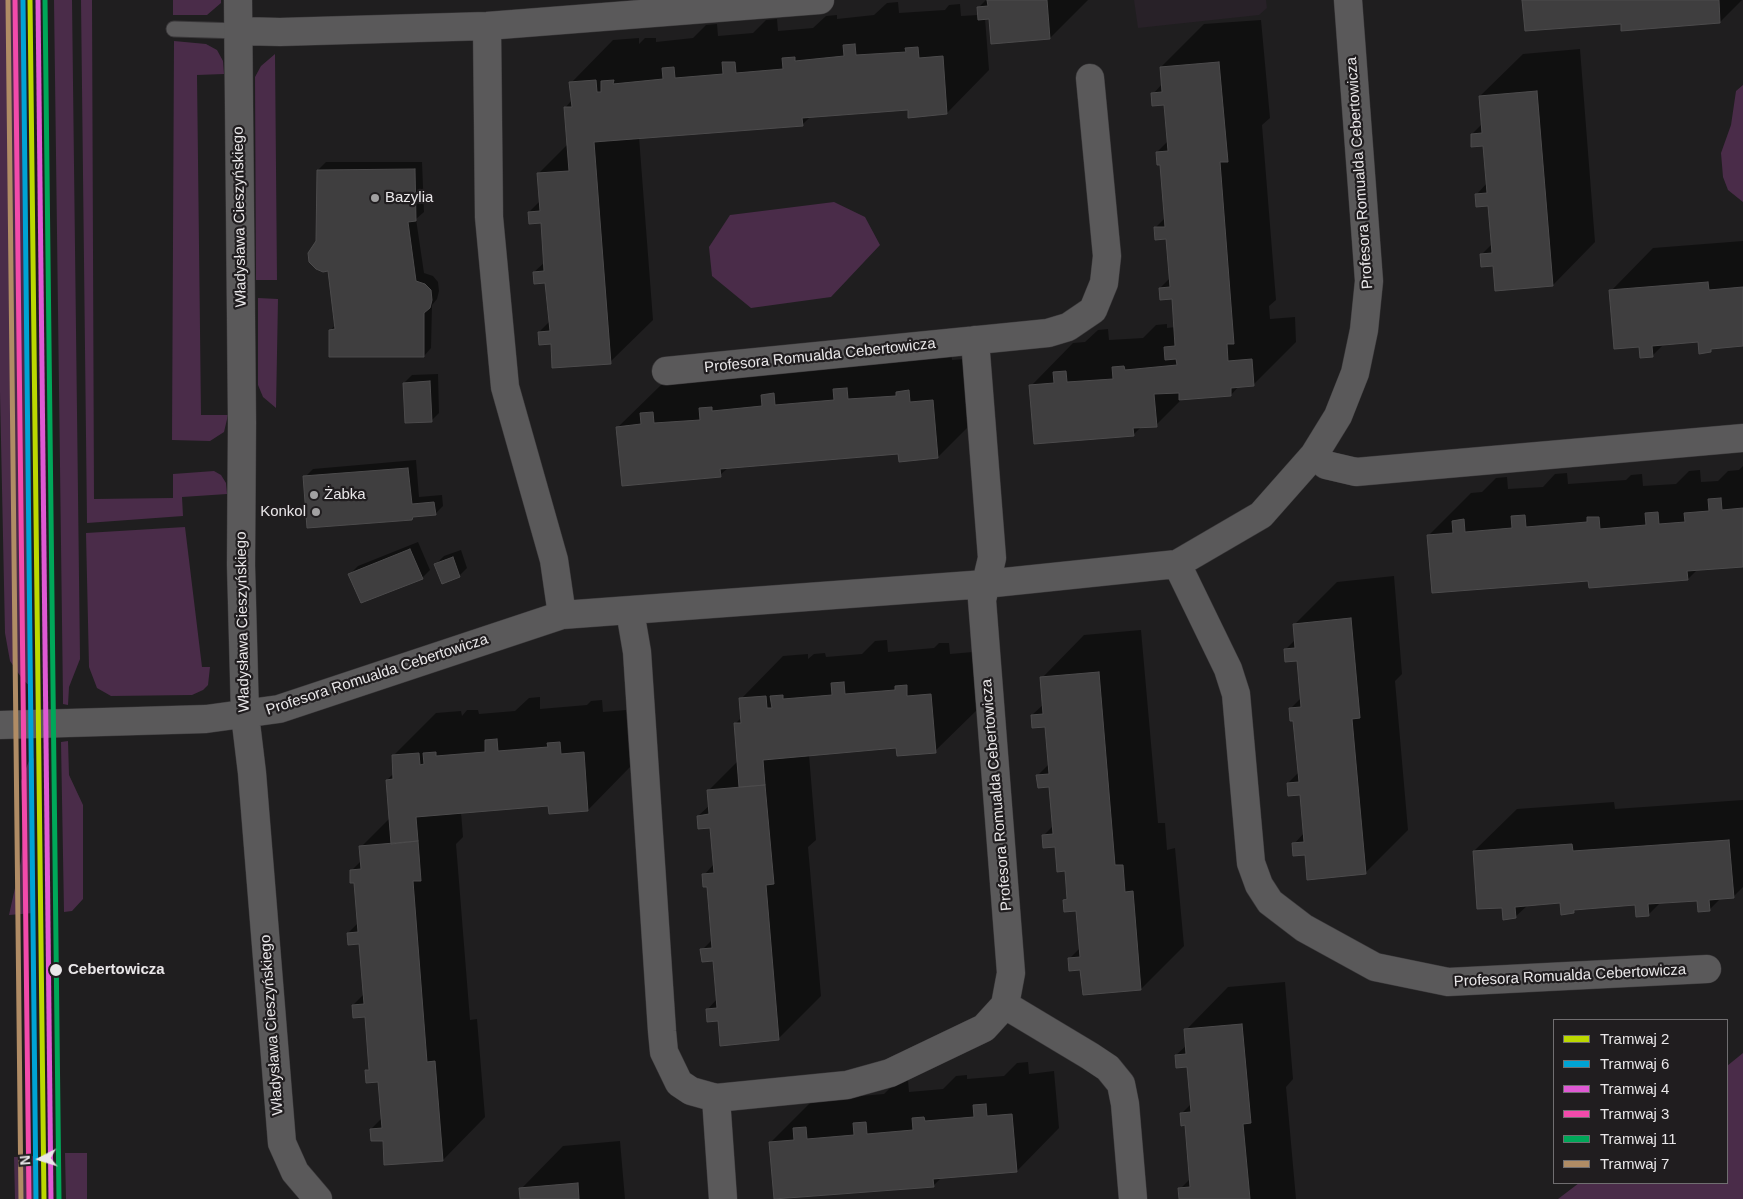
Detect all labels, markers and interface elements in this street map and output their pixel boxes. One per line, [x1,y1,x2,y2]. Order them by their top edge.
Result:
street label: Profesora Romualda Cebertowicza [1343,56,1377,290]
street label: Władysława Cieszyńskiego [229,126,251,308]
place label: Bazylia [385,189,433,207]
marker: Bazylia [369,192,381,204]
street label: Profesora Romualda Cebertowicza [703,335,937,377]
place label: Żabka [324,486,366,504]
marker: Żabka [308,489,320,501]
place label: Konkol [260,503,306,521]
marker: Konkol [310,506,322,518]
street label: Władysława Cieszyńskiego [232,531,254,713]
street label: Profesora Romualda Cebertowicza [264,631,490,719]
street label: Profesora Romualda Cebertowicza [978,678,1016,912]
street label: Władysława Cieszyńskiego [257,934,287,1116]
place label: Cebertowicza [68,961,165,979]
street label: Profesora Romualda Cebertowicza [1453,961,1687,991]
marker: Cebertowicza [48,962,64,978]
legend [1553,1019,1728,1184]
text: Tramwaj 2 [1600,1030,1669,1047]
text: Tramwaj 6 [1600,1055,1669,1072]
text: Tramwaj 4 [1600,1080,1669,1097]
text: Tramwaj 3 [1600,1105,1669,1122]
text: Tramwaj 11 [1600,1130,1677,1147]
north arrow [15,1134,65,1184]
text: N [17,1155,33,1166]
text: Tramwaj 7 [1600,1155,1669,1172]

